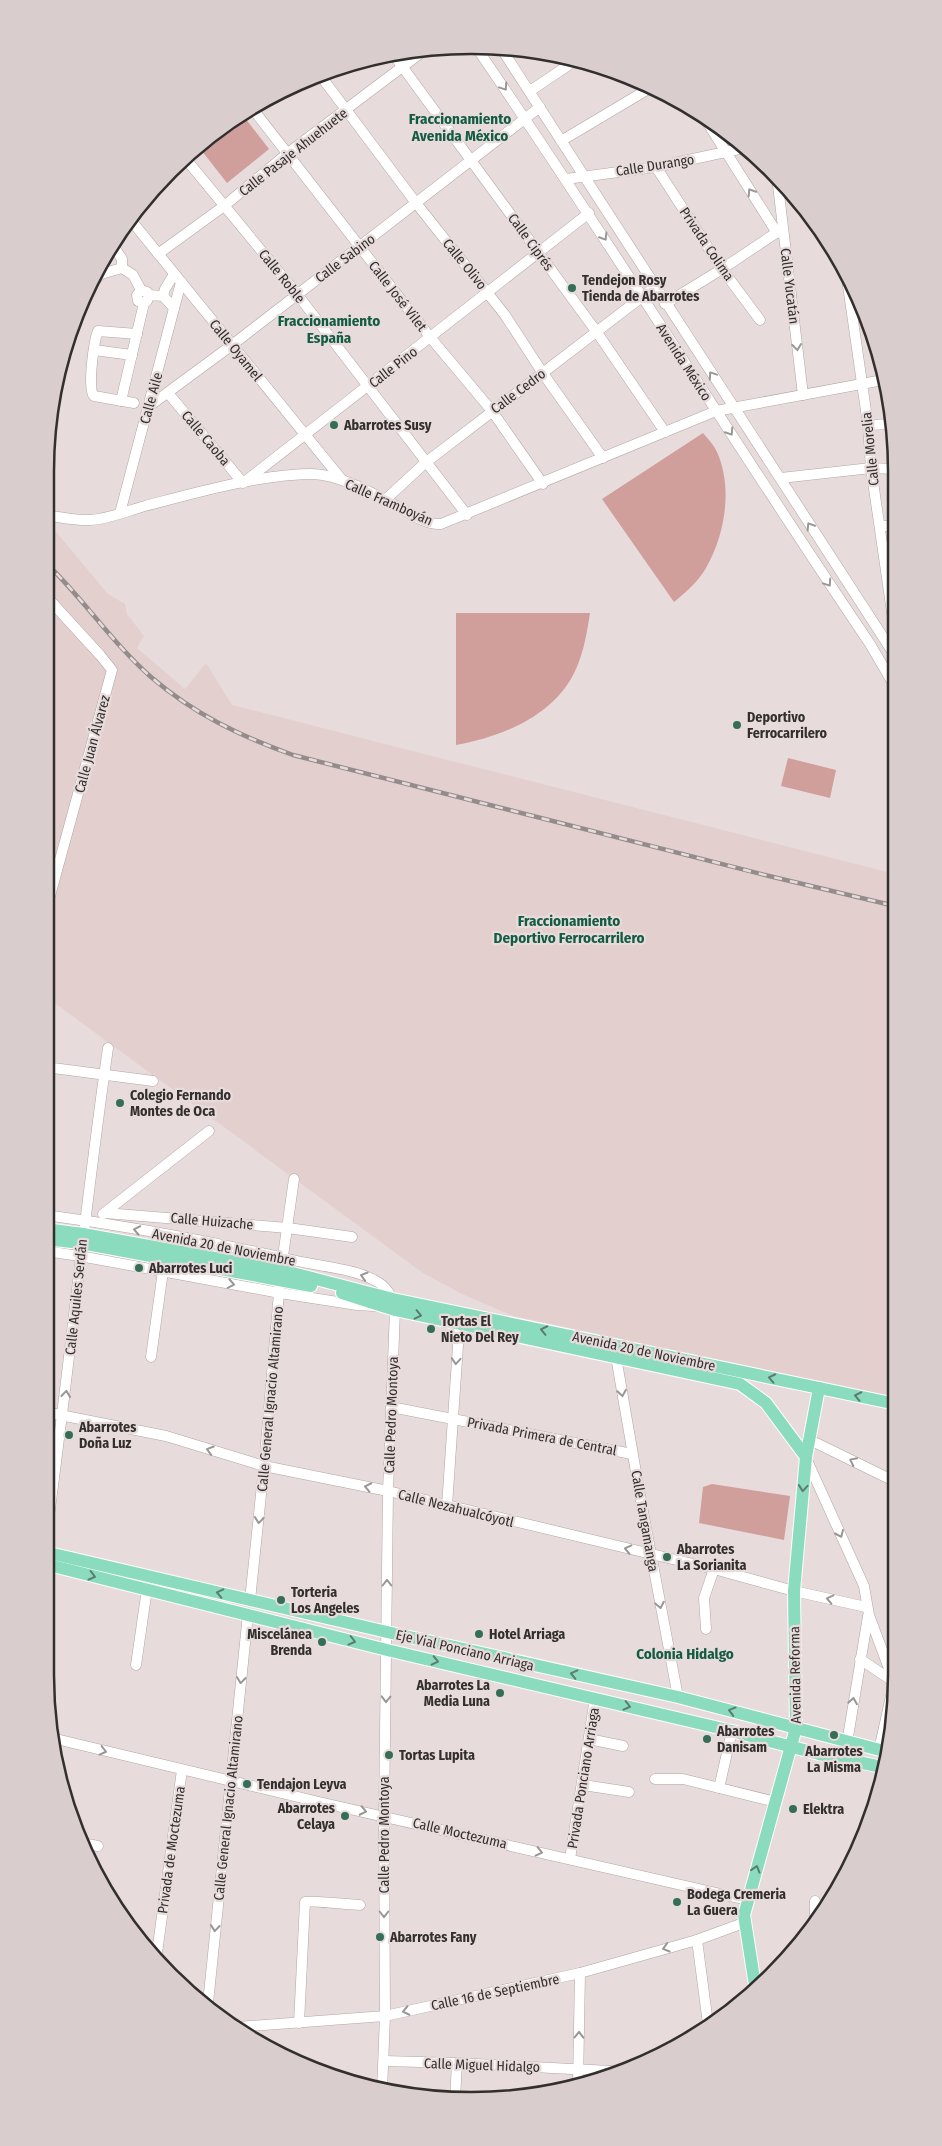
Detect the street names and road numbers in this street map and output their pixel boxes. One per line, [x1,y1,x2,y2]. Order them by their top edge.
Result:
street label: Calle Pasaje Ahuehuete [236,105,351,200]
street label: Calle Durango [615,151,695,180]
street label: Privada Colima [676,204,737,284]
street label: Calle Ciprés [504,210,557,274]
street label: Calle Sabino [312,230,379,286]
street label: Calle Olivo [439,235,490,293]
street label: Calle Roble [255,246,308,307]
street label: Calle Yucatán [776,247,803,325]
street label: Calle José Vilet [365,258,431,335]
street label: Calle Oyamel [206,316,266,385]
street label: Avenida México [652,321,715,404]
street label: Calle Pino [366,343,421,392]
street label: Calle Cedro [487,365,549,418]
street label: Calle Aile [136,370,167,426]
street label: Calle Caoba [178,407,234,469]
street label: Calle Morelia [858,411,883,487]
street label: Calle Framboyán [342,476,435,529]
street label: Calle Juan Álvarez [70,693,114,795]
street label: Calle Huizache [170,1209,254,1234]
street label: Avenida 20 de Noviembre [151,1225,297,1270]
street label: Calle Aquiles Serdán [62,1238,91,1356]
street label: Calle General Ignacio Altamirano [254,1306,287,1492]
street label: Avenida 20 de Noviembre [571,1328,717,1375]
street label: Calle Pedro Montoya [381,1356,402,1474]
street label: Privada Primera de Central [466,1414,618,1459]
street label: Calle Tangamanga [627,1469,662,1573]
street label: Calle Nezahualcóyotl [396,1486,516,1531]
street label: Eje Vial Ponciano Arriaga [394,1626,536,1675]
street label: Avenida Reforma [786,1626,805,1724]
street label: Privada Ponciano Arriaga [564,1706,603,1850]
street label: Calle General Ignacio Altamirano [210,1715,247,1901]
street label: Calle Pedro Montoya [376,1776,393,1893]
street label: Privada de Moctezuma [154,1785,189,1915]
street label: Calle Moctezuma [411,1814,509,1853]
street label: Calle 16 de Septiembre [429,1971,561,2014]
street label: Calle Miguel Hidalgo [424,2055,540,2076]

